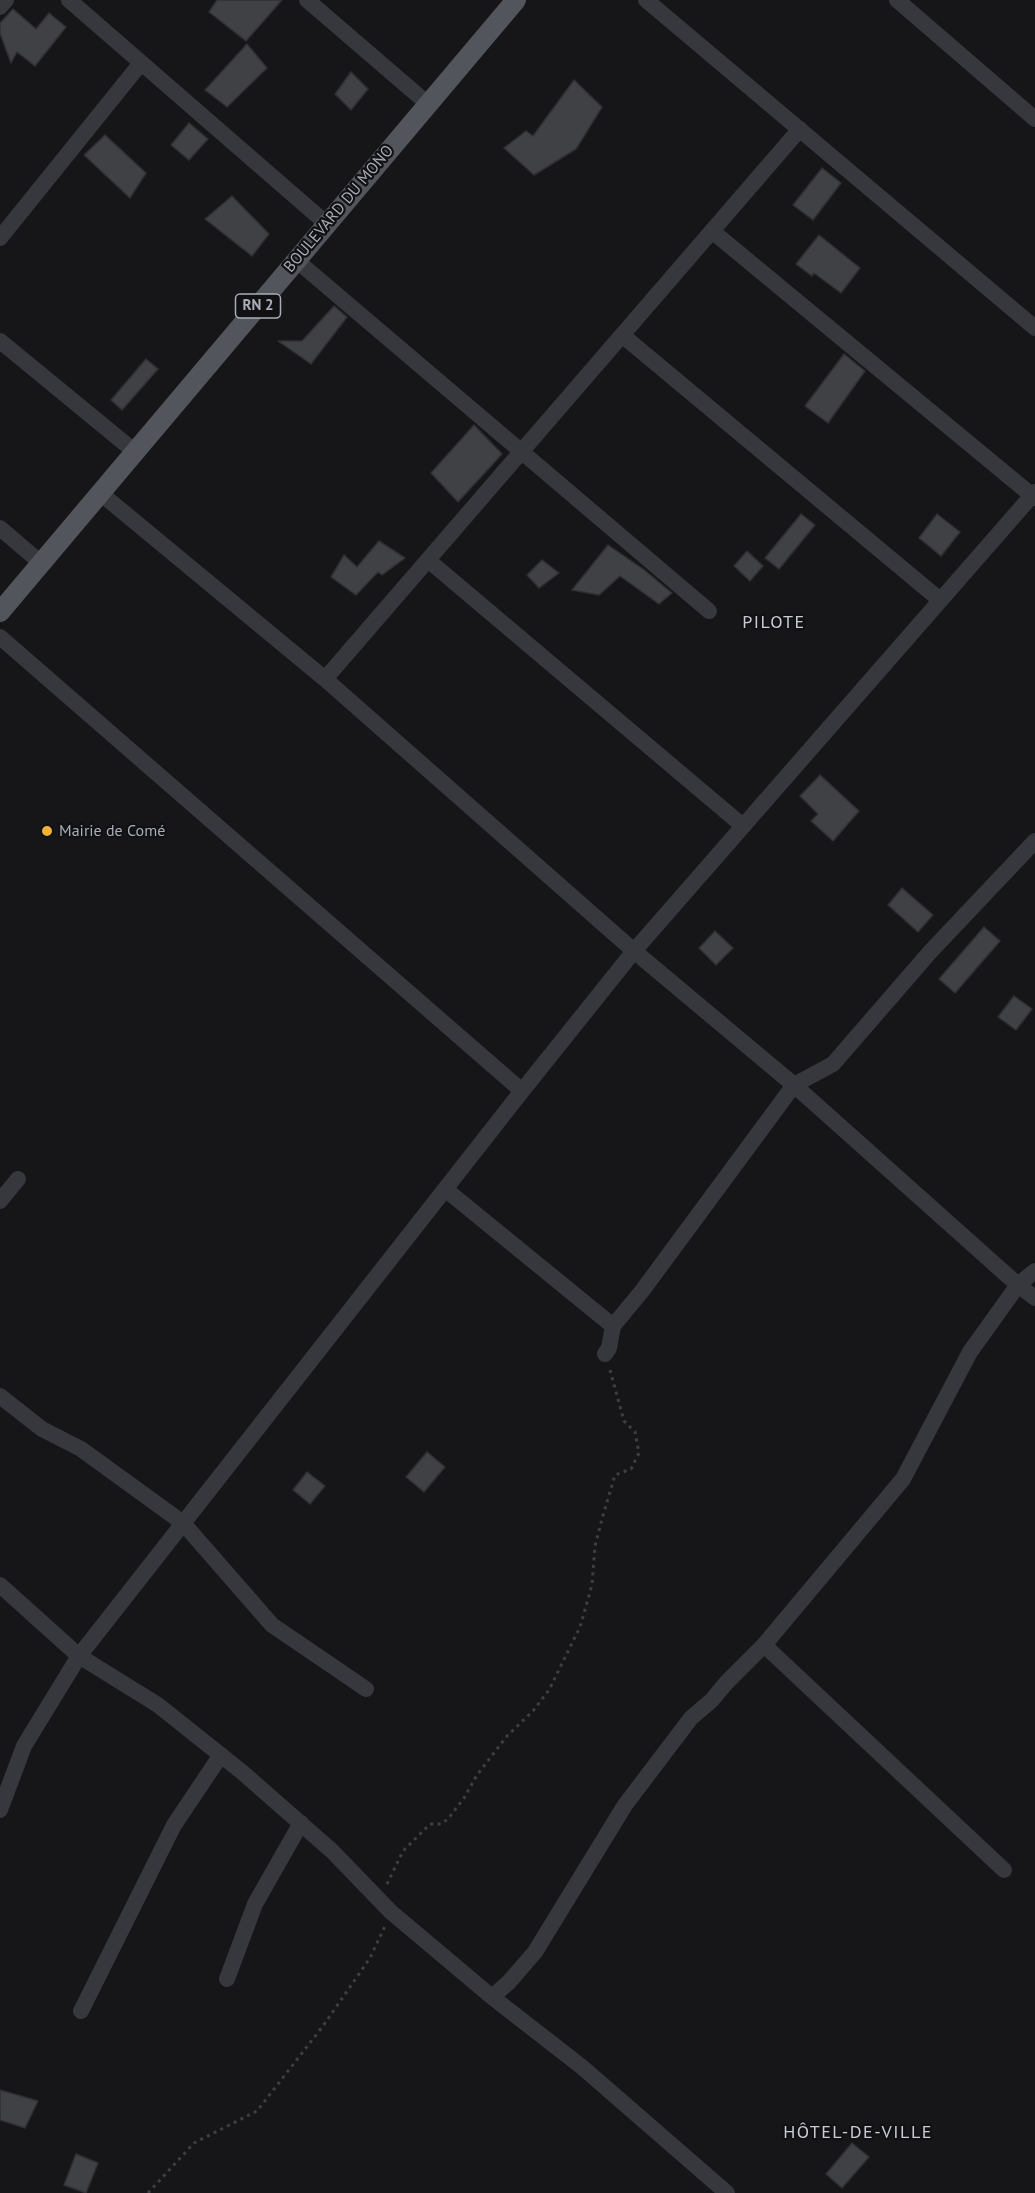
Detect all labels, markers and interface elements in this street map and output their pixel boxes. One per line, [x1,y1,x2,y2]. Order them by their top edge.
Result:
street label: BOULEVARD DU MONO [280,142,398,276]
road number: RN 2 [236,294,280,318]
district label: PILOTE [742,612,806,634]
place label: Mairie de Comé [59,821,165,841]
marker: Mairie de Comé [40,824,54,838]
district label: HÔTEL-DE-VILLE [783,2122,933,2144]

